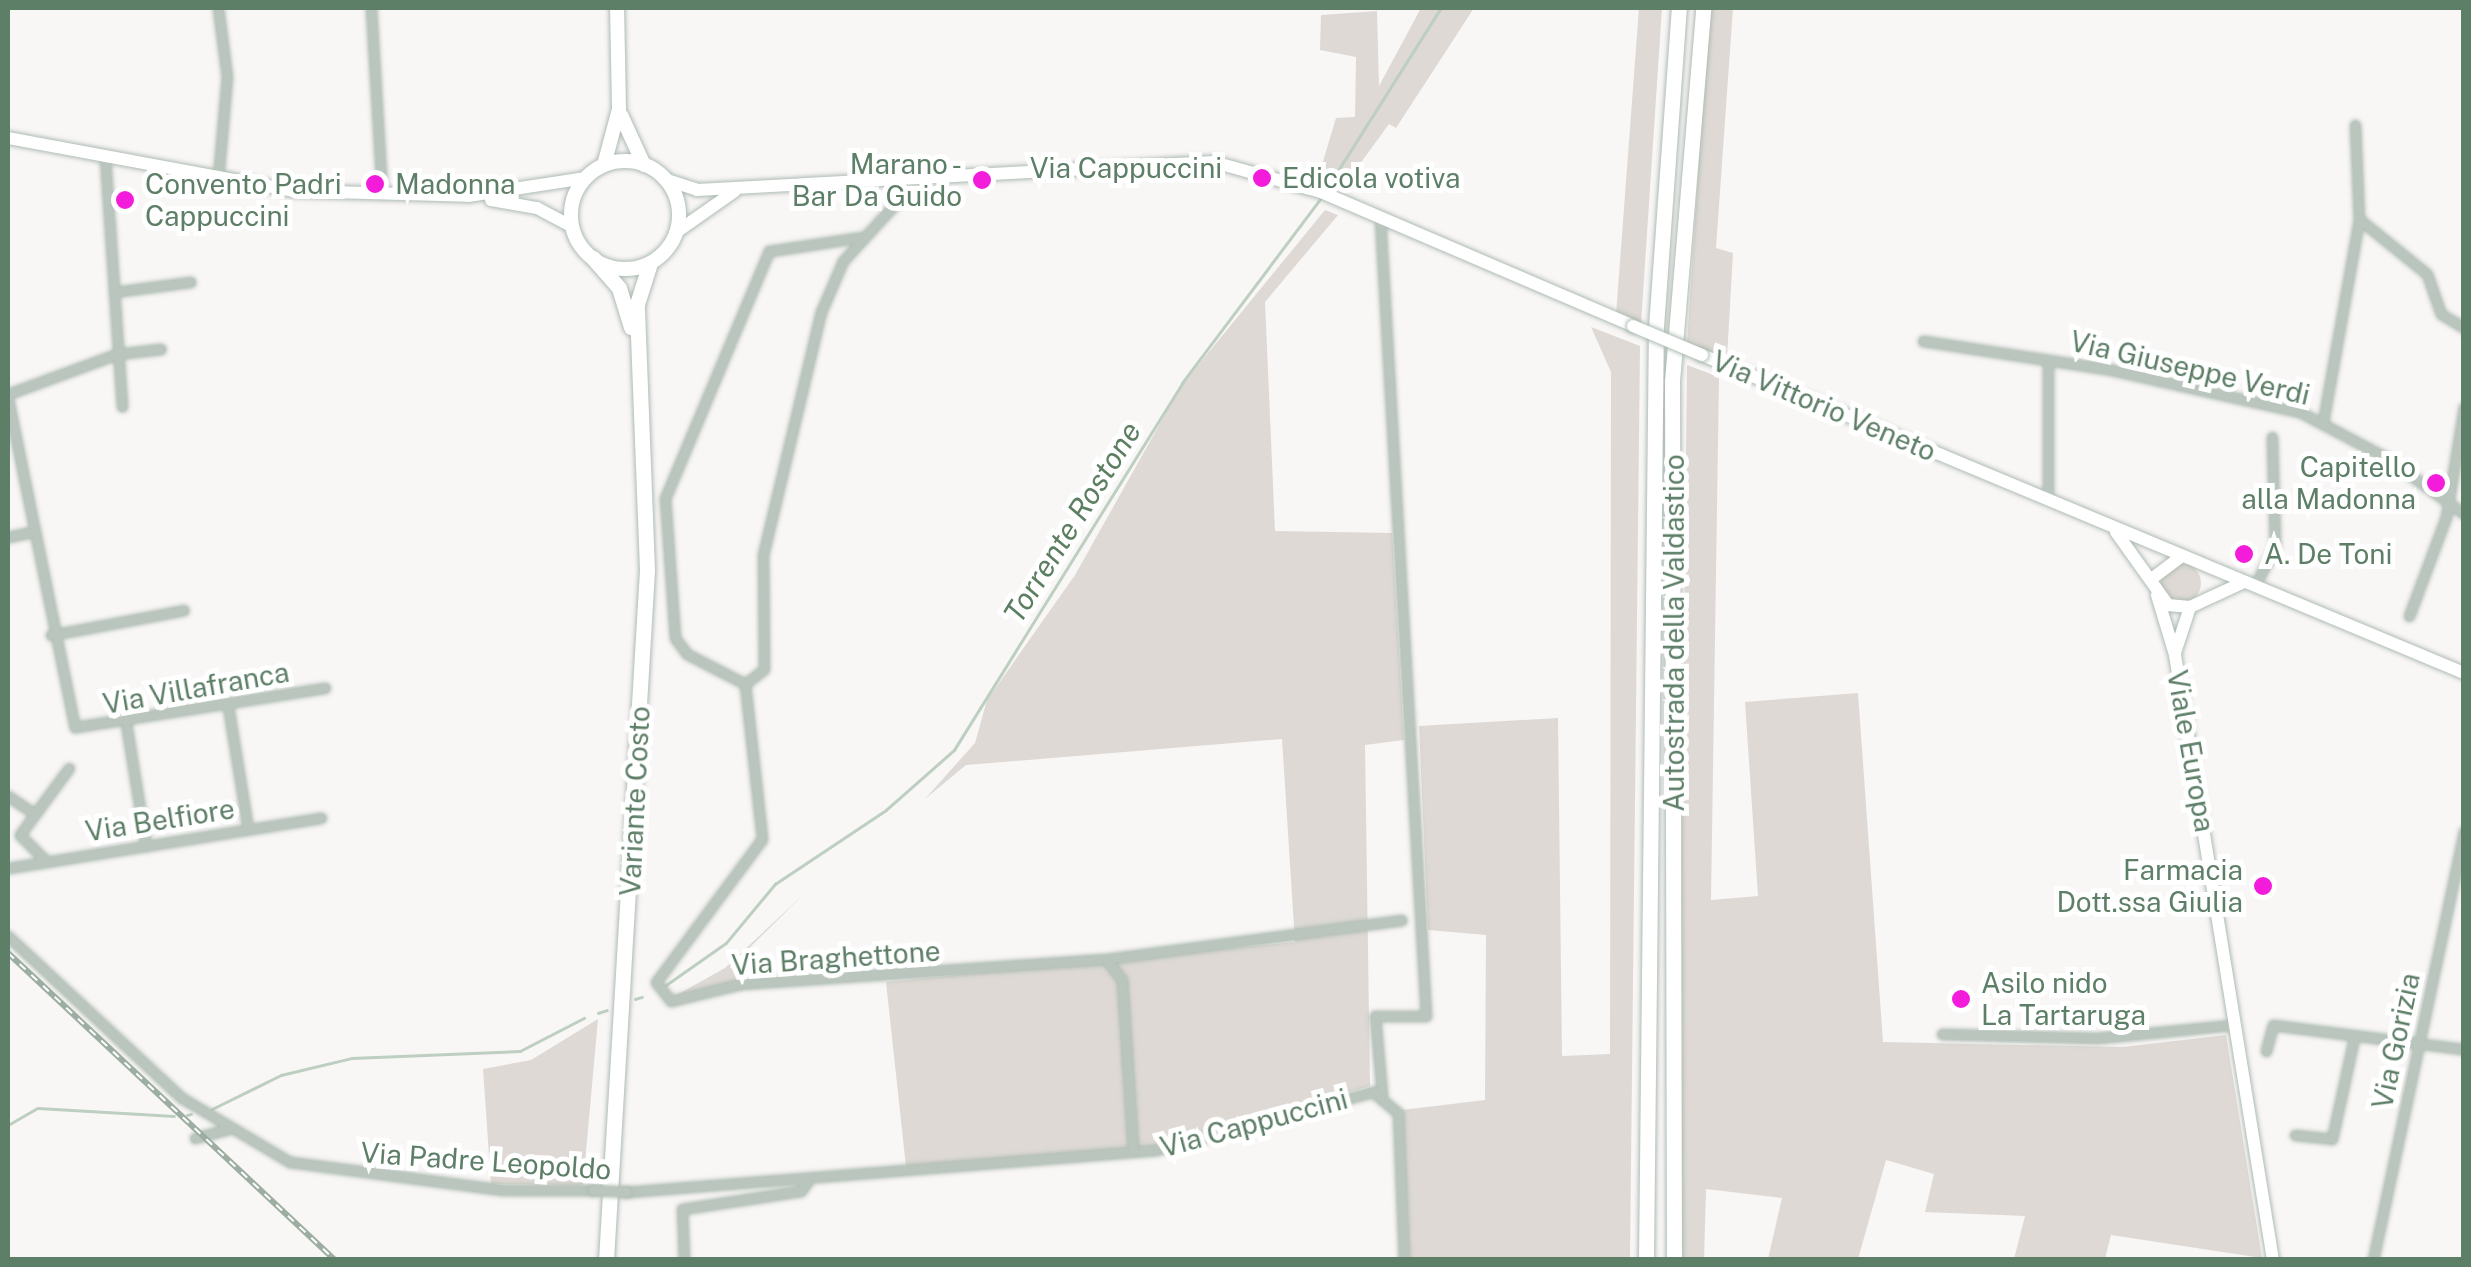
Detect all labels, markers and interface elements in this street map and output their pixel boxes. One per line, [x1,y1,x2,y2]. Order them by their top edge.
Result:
place label: Marano - Bar Da Guido [792,147,962,213]
street label: Via Cappuccini [1030,151,1222,185]
place label: Edicola votiva [1282,161,1461,195]
place label: Convento Padri Cappuccini [145,167,342,233]
place label: Madonna [395,167,515,201]
marker: Edicola votiva [1251,167,1273,189]
marker: Marano - Bar Da Guido [971,169,993,191]
marker: Madonna [364,173,386,195]
marker: Convento Padri Cappuccini [114,189,136,211]
street label: Via Giuseppe Verdi [2066,324,2314,412]
street label: Via Vittorio Veneto [1706,343,1942,469]
water label: Torrente Rostone [996,415,1148,629]
place label: Capitello alla Madonna [2241,450,2416,516]
street label: Autostrada della Valdastico [1657,454,1691,812]
marker: Capitello alla Madonna [2425,472,2447,494]
place label: A. De Toni [2264,537,2393,571]
marker: A. De Toni [2233,543,2255,565]
street label: Via Villafranca [100,655,292,721]
street label: Viale Europa [2160,667,2222,835]
street label: Variante Costo [613,705,657,897]
street label: Via Belfiore [83,792,237,848]
place label: Farmacia Dott.ssa Giulia [2056,853,2243,919]
marker: Farmacia Dott.ssa Giulia [2252,875,2274,897]
street label: Via Braghettone [730,934,942,982]
place label: Asilo nido La Tartaruga [1981,966,2146,1032]
street label: Via Gorizia [2365,970,2427,1112]
marker: Asilo nido La Tartaruga [1950,988,1972,1010]
street label: Via Cappuccini [1157,1082,1351,1164]
street label: Via Padre Leopoldo [359,1135,613,1187]

